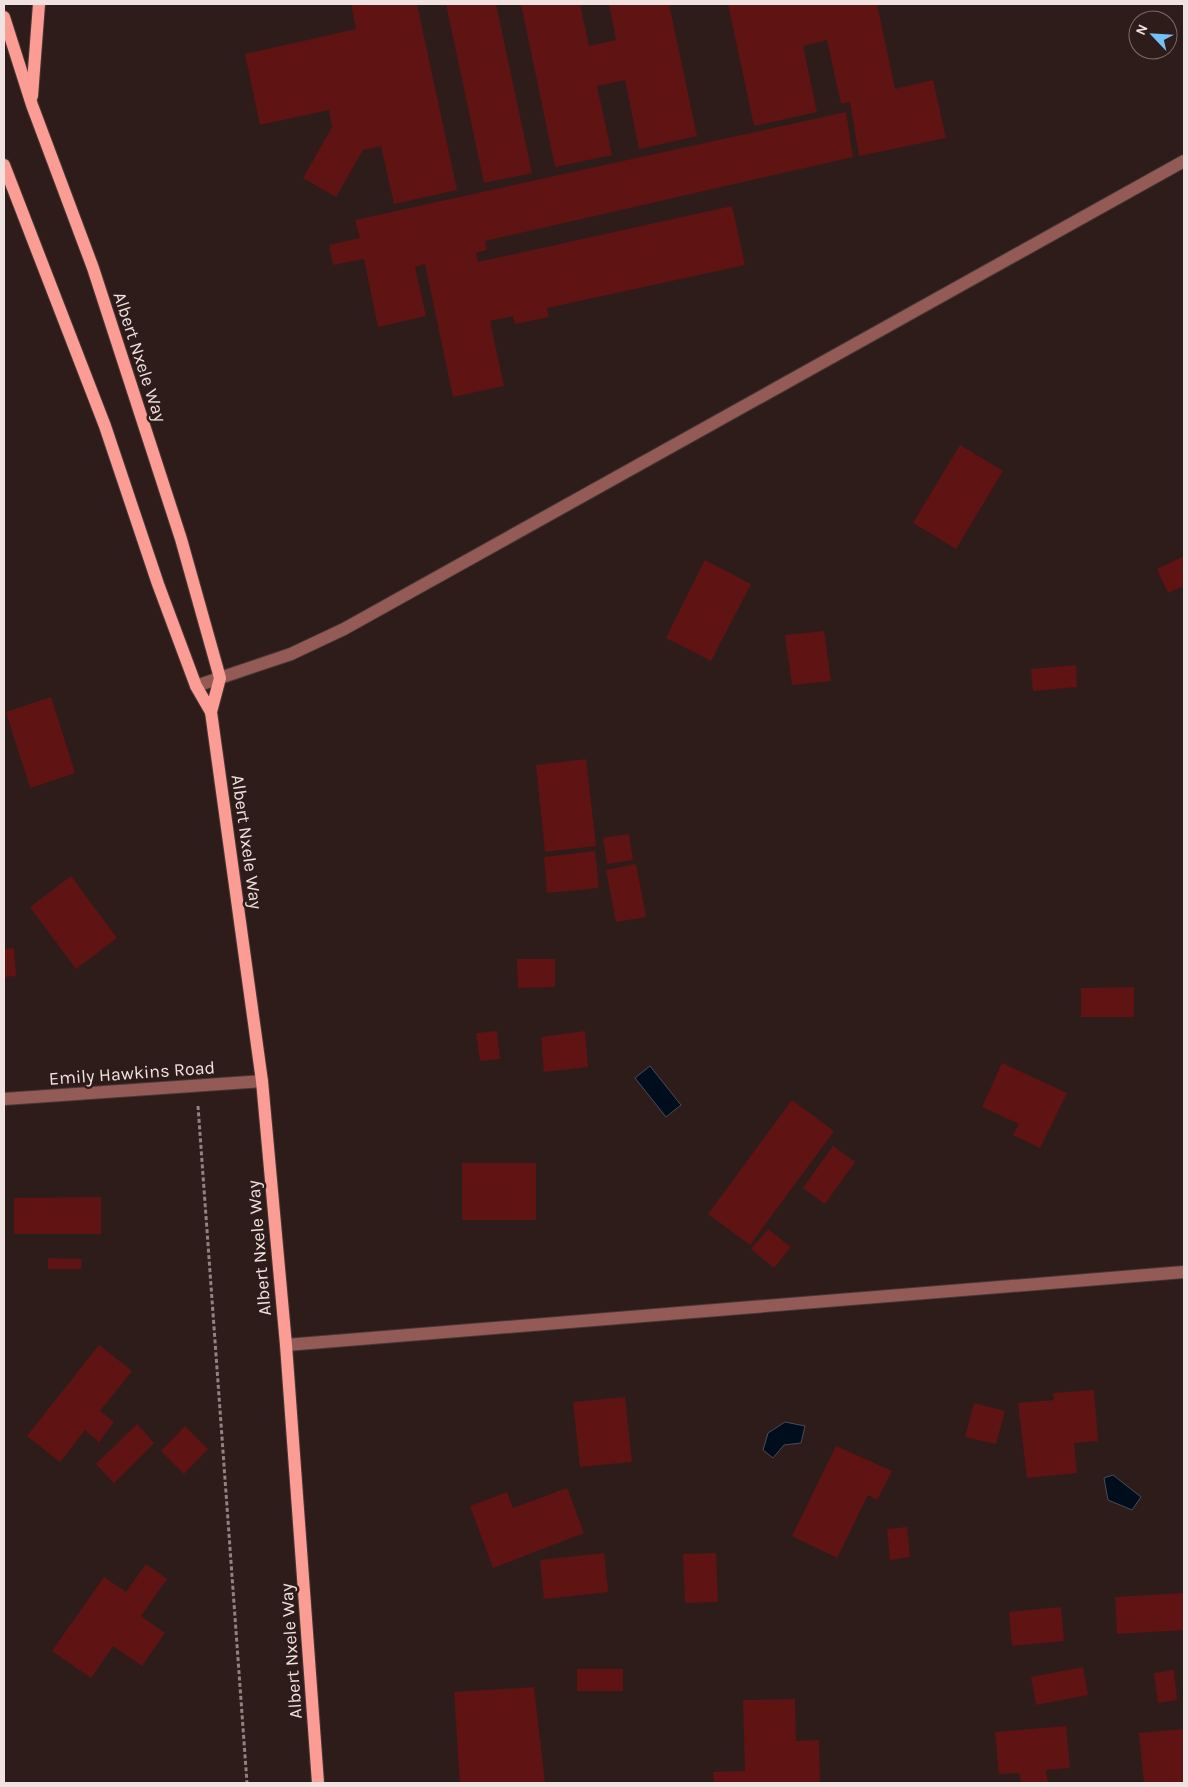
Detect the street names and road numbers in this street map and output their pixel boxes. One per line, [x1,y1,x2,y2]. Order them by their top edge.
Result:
street label: Albert Nxele Way [109,289,172,426]
street label: Albert Nxele Way [227,773,267,911]
street label: Emily Hawkins Road [48,1056,216,1090]
street label: Albert Nxele Way [242,1179,276,1317]
street label: Albert Nxele Way [275,1582,307,1720]

